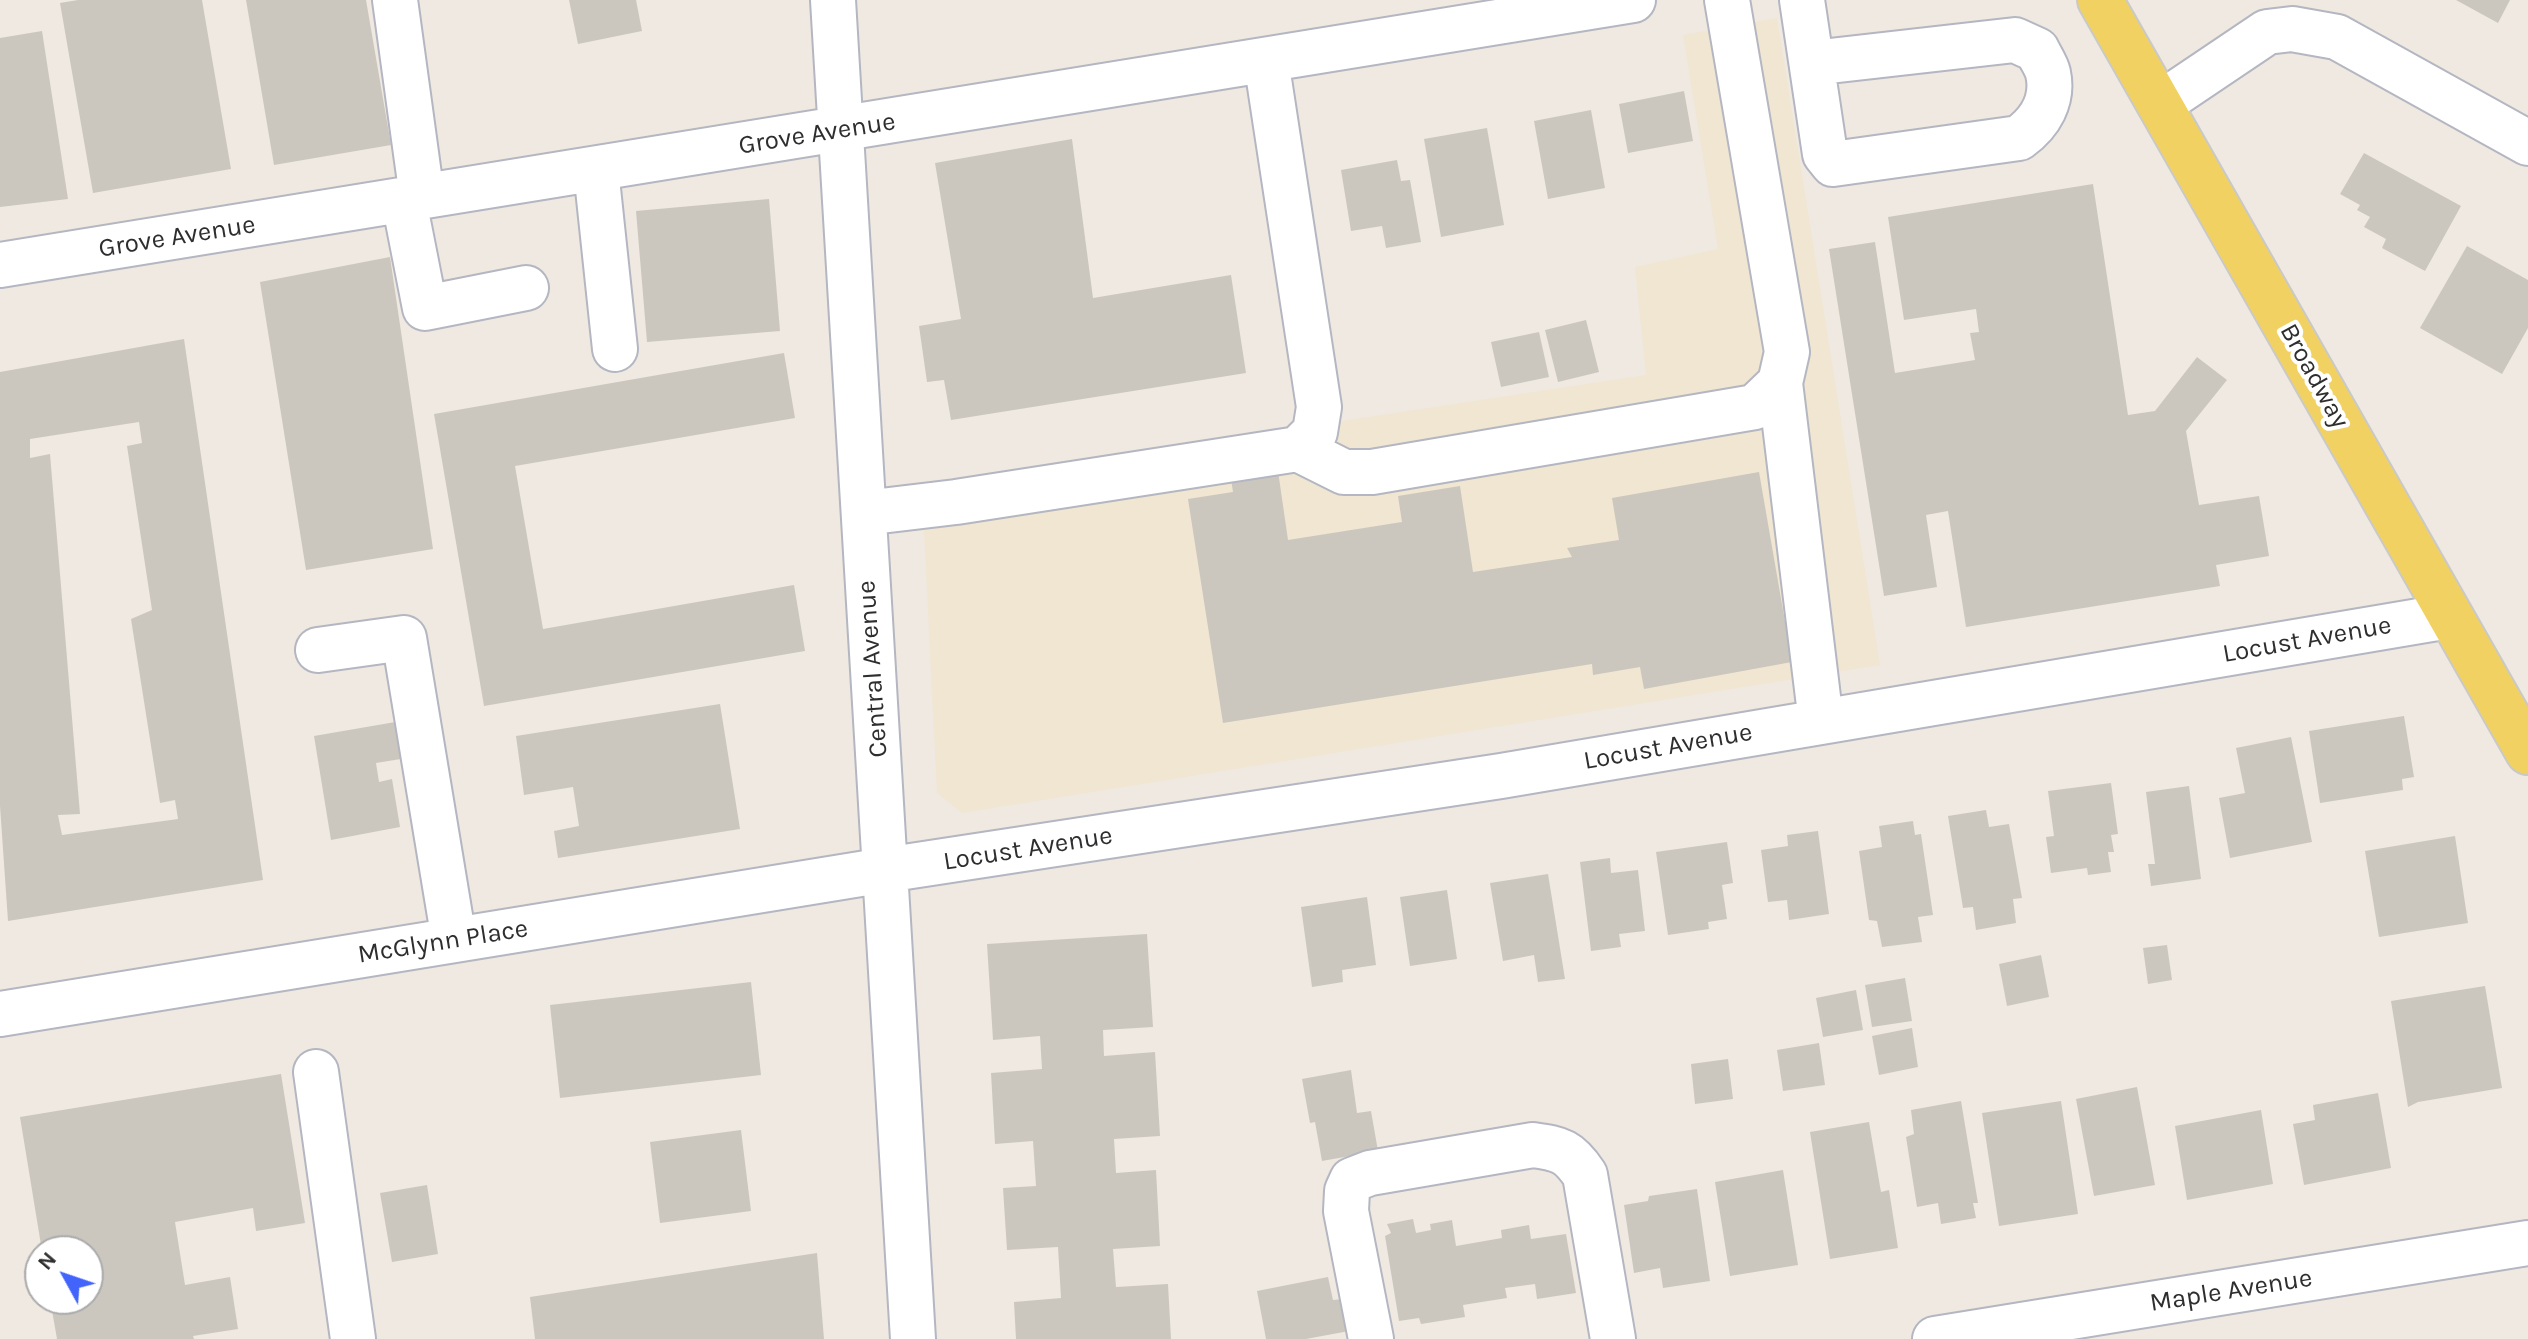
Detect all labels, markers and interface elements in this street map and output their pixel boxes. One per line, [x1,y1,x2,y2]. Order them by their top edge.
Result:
street label: Grove Avenue [736,106,898,162]
street label: Grove Avenue [96,209,258,265]
street label: Broadway [2273,318,2355,434]
street label: Central Avenue [851,579,895,759]
street label: Locust Avenue [2220,610,2394,670]
street label: Locust Avenue [1581,717,1755,777]
street label: Locust Avenue [941,820,1115,878]
street label: McGlynn Place [356,913,530,971]
north arrow [24,1235,104,1315]
text: N [32,1246,62,1275]
street label: Maple Avenue [2148,1263,2314,1319]

